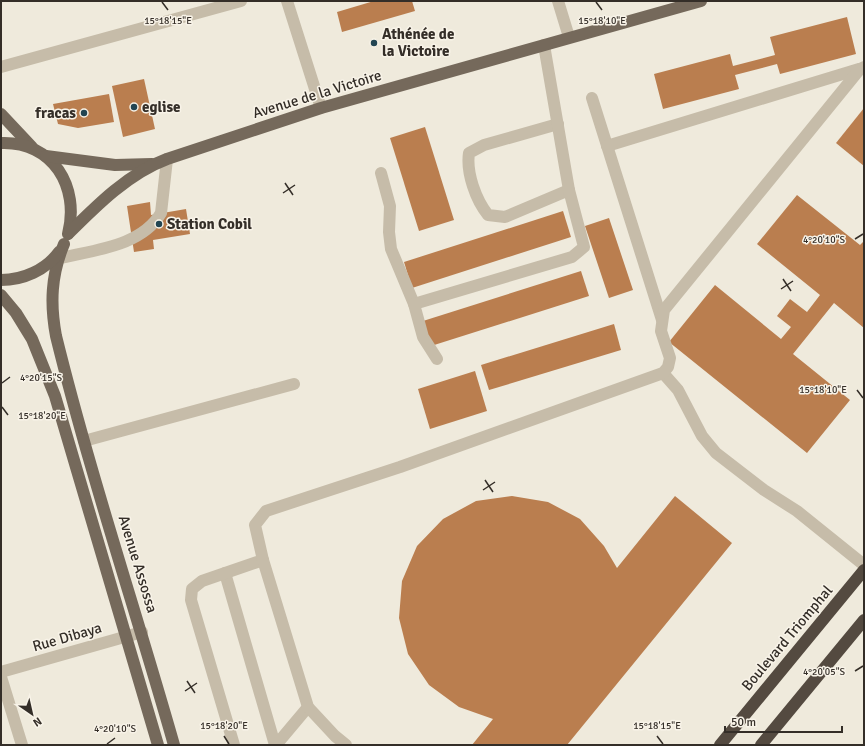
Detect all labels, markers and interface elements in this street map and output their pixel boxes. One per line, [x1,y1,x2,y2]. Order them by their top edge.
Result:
text: 15°18'15"E [144,15,192,27]
text: 15°18'10"E [578,15,626,27]
place label: Athénée de la Victoire [382,25,454,60]
marker: Athénée de la Victoire [369,38,379,48]
street label: Avenue de la Victoire [250,66,384,122]
place label: eglise [142,98,181,116]
marker: eglise [129,102,139,112]
place label: fracas [34,104,76,122]
marker: fracas [79,108,89,118]
place label: Station Cobil [167,215,252,233]
marker: Station Cobil [154,219,164,229]
text: 4°20'10"S [803,234,846,246]
text: 4°20'15"S [20,372,63,384]
text: 15°18'10"E [799,384,847,396]
text: 15°18'20"E [18,410,66,422]
street label: Avenue Assossa [115,513,161,615]
street label: Boulevard Triomphal [738,582,836,694]
street label: Rue Dibaya [30,619,104,655]
text: 4°20'05"S [803,666,846,678]
north arrow [12,694,52,734]
scale bar [725,708,842,734]
text: N [31,714,44,729]
text: 50 m [731,715,756,730]
text: 15°18'20"E [200,720,248,732]
text: 15°18'15"E [633,720,681,732]
text: 4°20'10"S [94,723,137,735]

